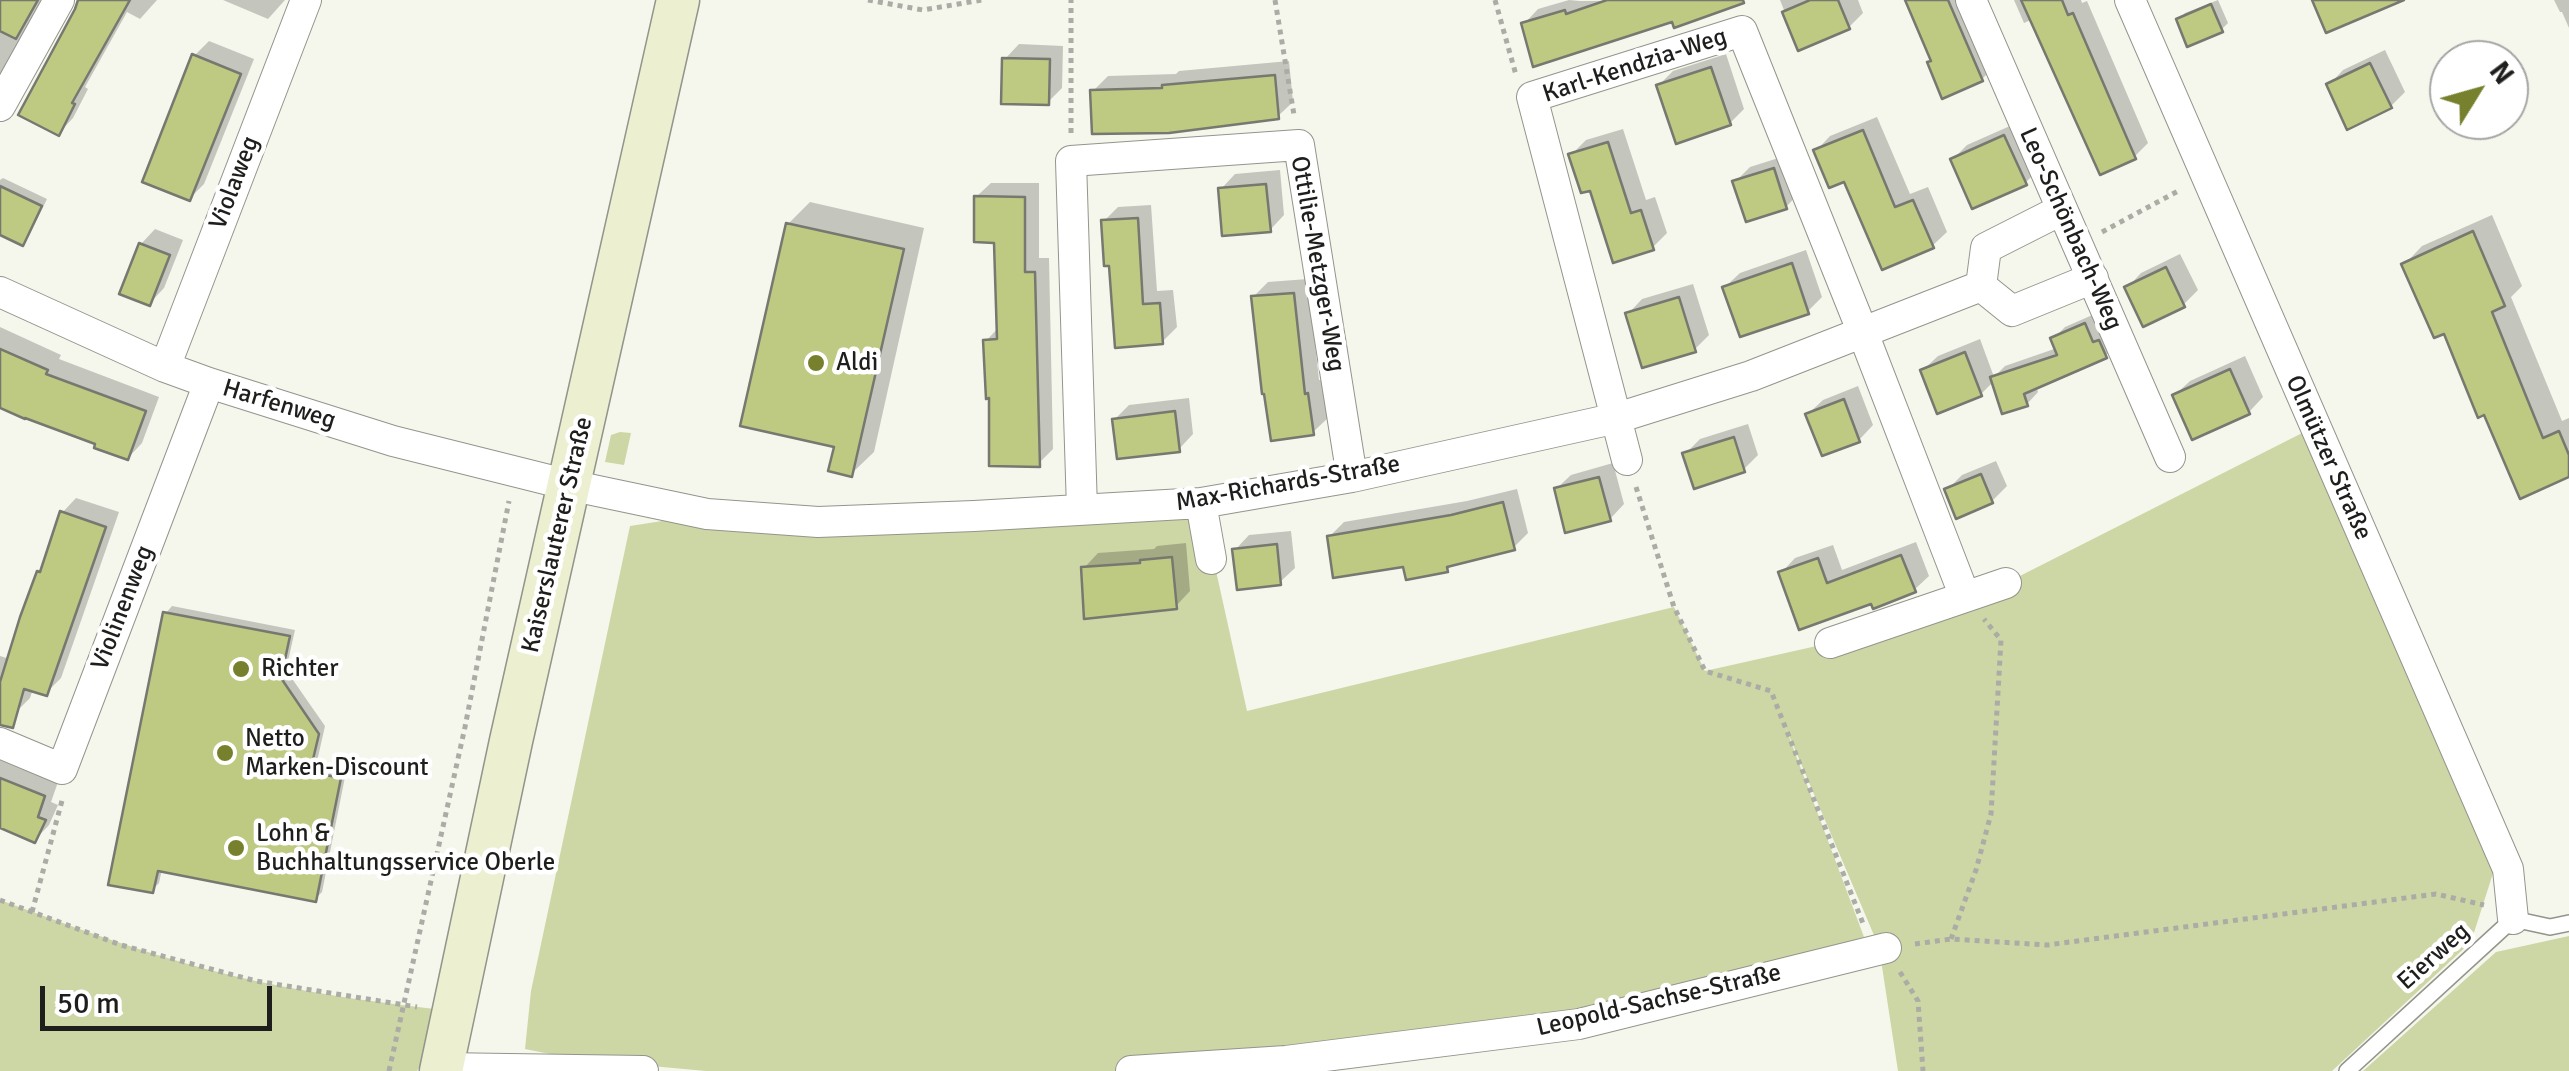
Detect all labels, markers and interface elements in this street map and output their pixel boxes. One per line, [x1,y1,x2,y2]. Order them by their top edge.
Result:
street label: Karl-Kendzia-Weg [1539,22,1731,110]
north arrow [2429,40,2529,140]
text: N [2482,55,2521,91]
street label: Leo-Schönbach-Weg [2012,123,2128,335]
street label: Violaweg [204,132,266,234]
street label: Ottilie-Metzger-Weg [1283,154,1351,374]
place label: Aldi [836,348,878,378]
marker: Aldi [805,352,827,374]
street label: Olmützer Straße [2278,371,2378,545]
street label: Harfenweg [219,374,339,436]
street label: Kaiserslauterer Straße [516,414,600,656]
street label: Max-Richards-Straße [1174,450,1402,518]
street label: Violinenweg [86,541,160,675]
place label: Richter [261,654,338,684]
marker: Richter [230,658,252,680]
place label: Netto Marken-Discount [245,724,429,783]
marker: Netto Marken-Discount [214,742,236,764]
place label: Lohn & Buchhaltungsservice Oberle [256,819,555,878]
marker: Lohn & Buchhaltungsservice Oberle [225,837,247,859]
street label: Eierweg [2392,917,2476,997]
street label: Leopold-Sachse-Straße [1534,958,1784,1044]
scale bar [45,966,278,1028]
text: 50 m [57,985,120,1022]

